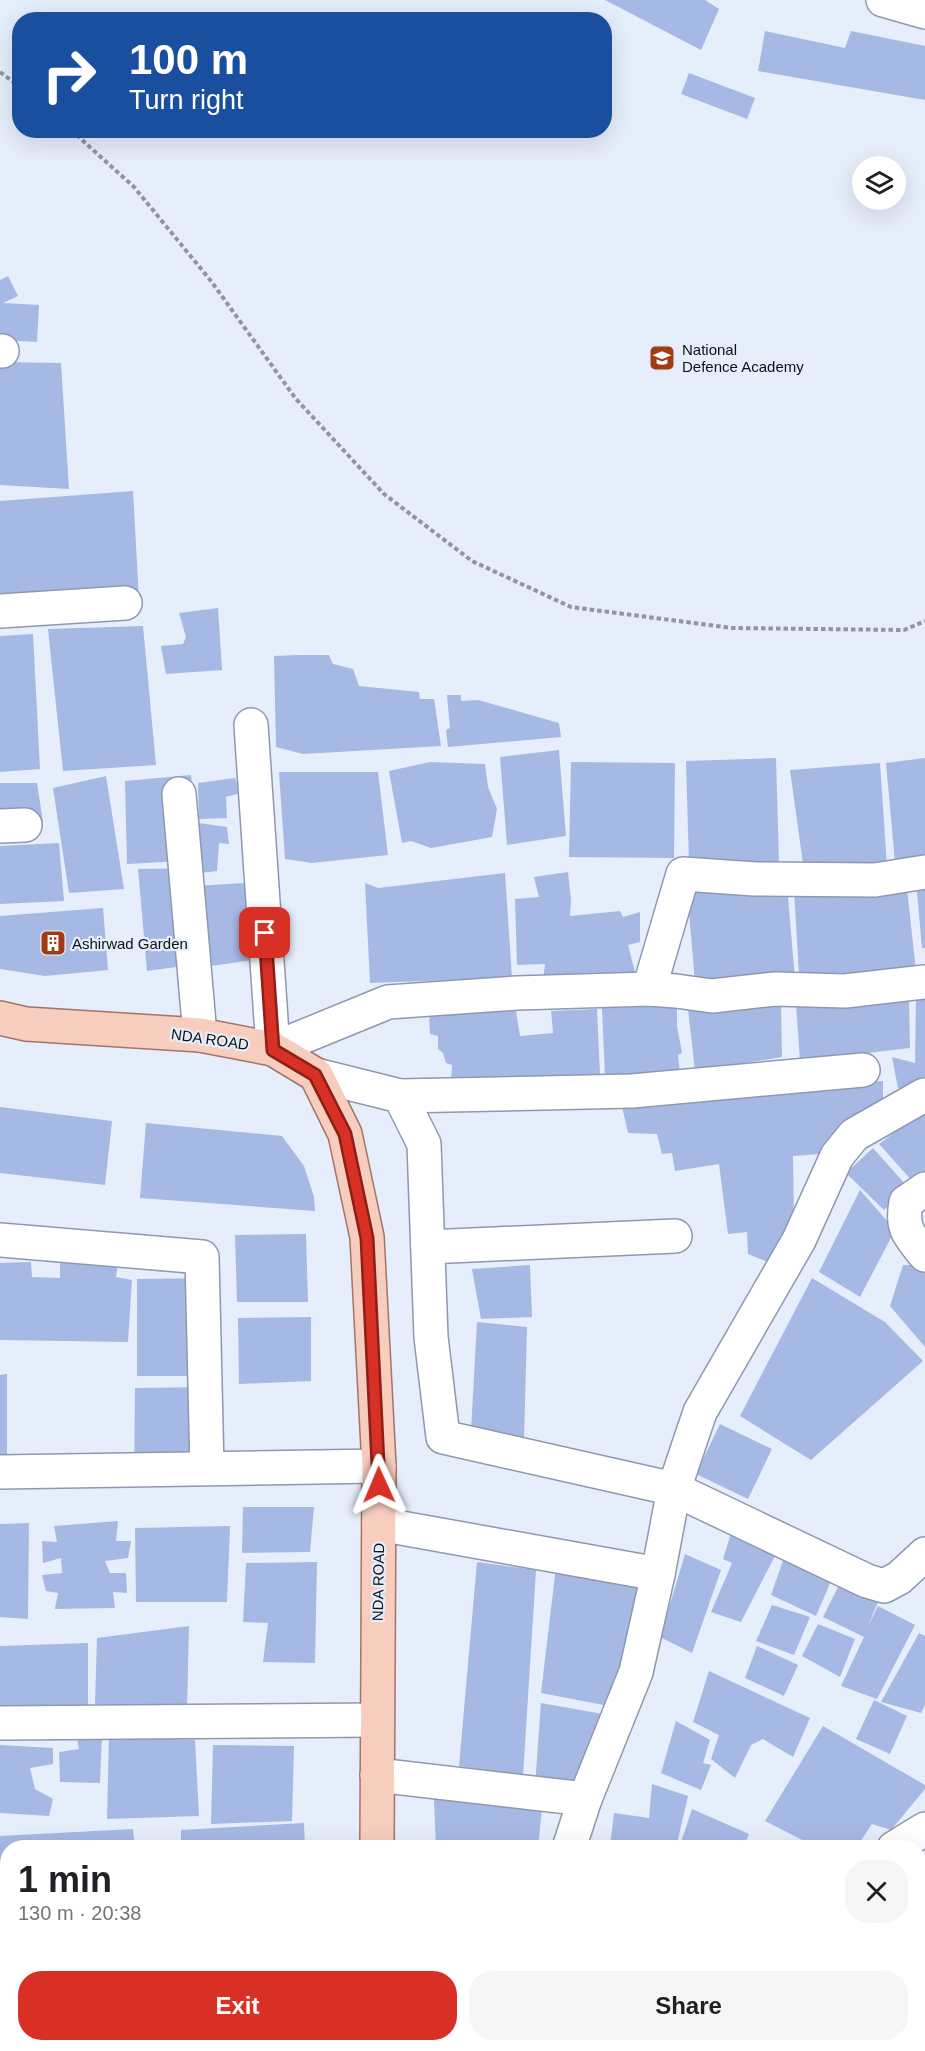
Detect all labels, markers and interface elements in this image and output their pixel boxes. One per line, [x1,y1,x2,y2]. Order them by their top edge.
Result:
icon: right [30,36,108,114]
text: 100 m [129,36,248,83]
text: Turn right [129,85,244,115]
map controls [852,156,906,210]
button: layers [852,156,906,210]
place label: National Defence Academy [682,341,804,375]
school or university icon: National Defence Academy [647,343,677,373]
pin [239,907,290,958]
icon: arrive [248,916,281,949]
building icon: Ashirwad Garden [38,928,68,958]
place label: Ashirwad Garden [72,935,188,952]
street label: NDA ROAD [170,1025,250,1053]
position arrow [347,1453,411,1517]
street label: NDA ROAD [369,1543,387,1621]
text: 1 min [18,1859,112,1900]
button: close [845,1860,908,1923]
text: 130 m · 20:38 [18,1902,141,1924]
button: Exit [18,1971,457,2040]
button: Share [469,1971,908,2040]

